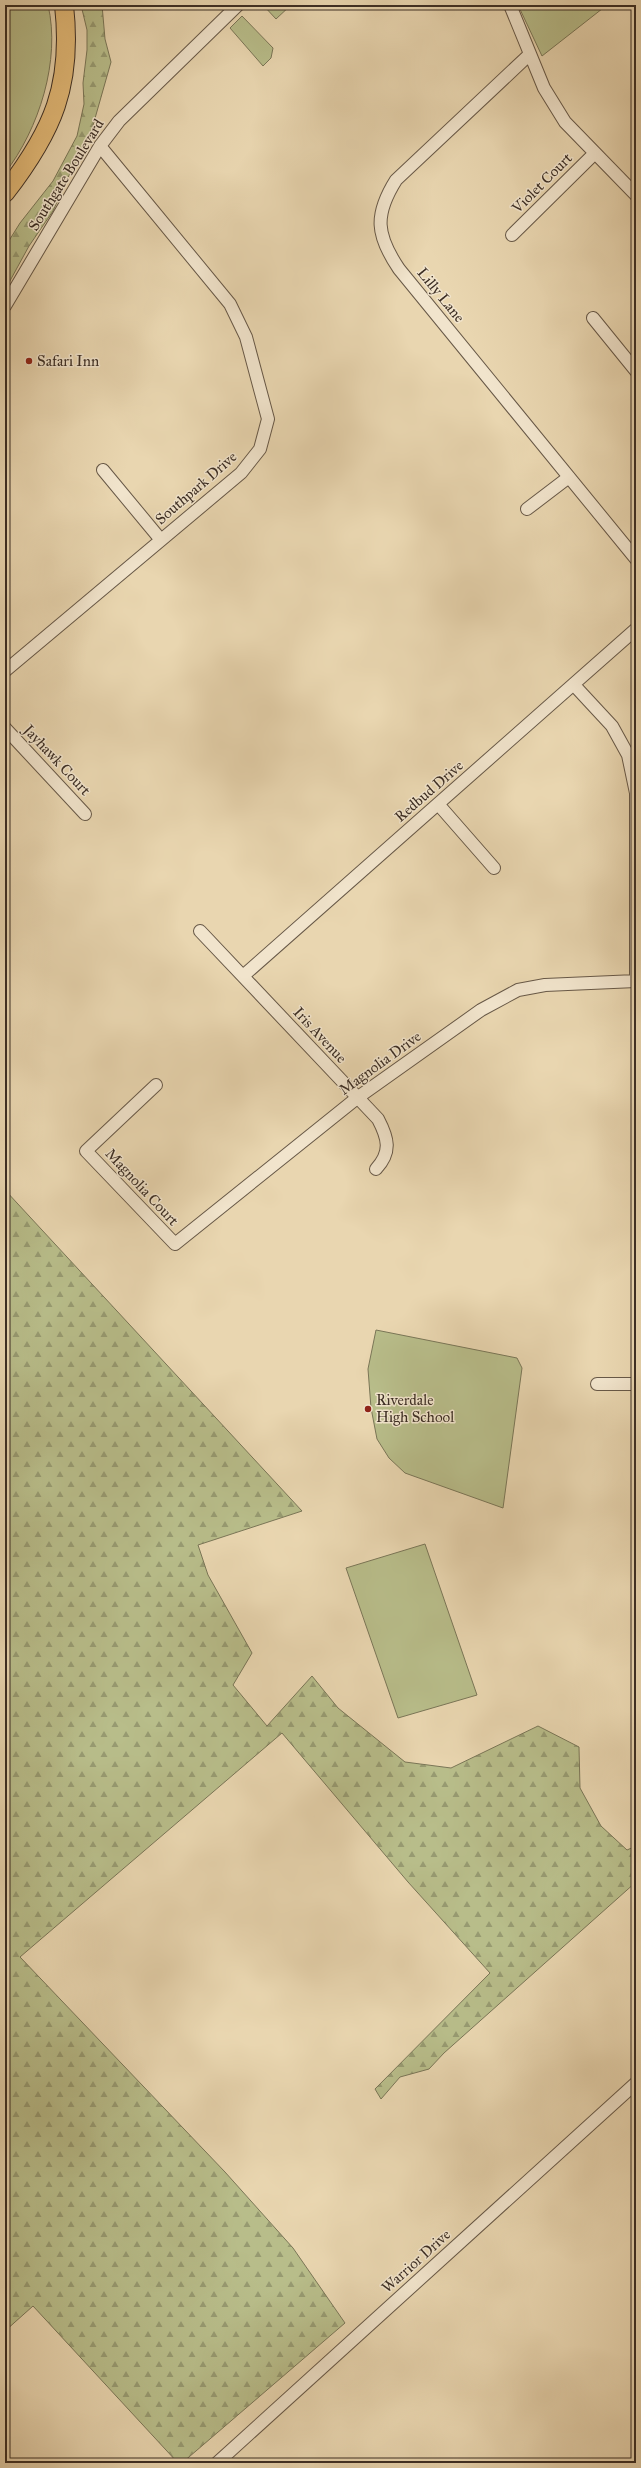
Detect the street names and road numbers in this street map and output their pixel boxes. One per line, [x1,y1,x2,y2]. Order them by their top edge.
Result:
street label: Southgate Boulevard [24,115,108,234]
street label: Violet Court [507,149,576,218]
street label: Lilly Lane [414,264,468,326]
street label: Southpark Drive [152,448,240,528]
street label: Jayhawk Court [18,719,95,800]
street label: Redbud Drive [391,756,467,826]
street label: Iris Avenue [290,1003,350,1067]
street label: Magnolia Drive [335,1027,425,1099]
street label: Magnolia Court [102,1145,183,1230]
street label: Warrior Drive [378,2225,454,2297]

